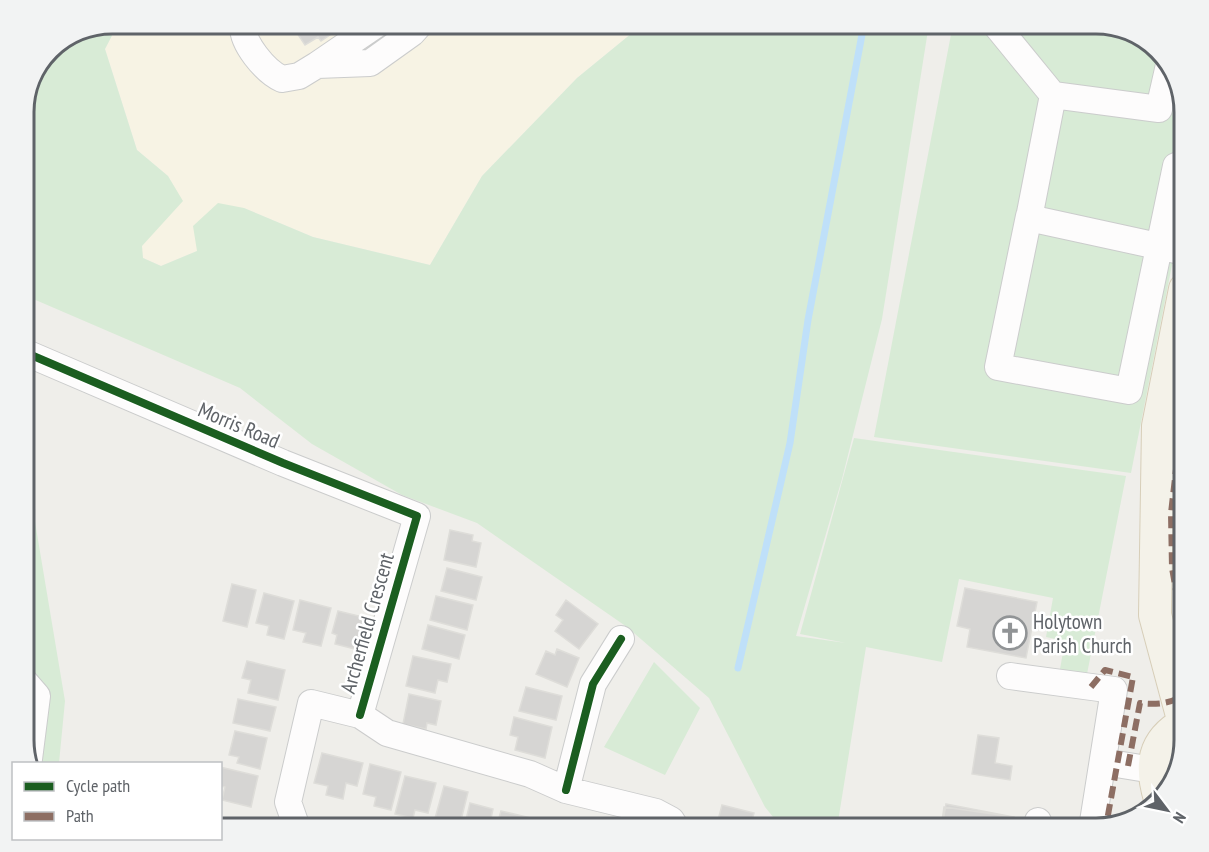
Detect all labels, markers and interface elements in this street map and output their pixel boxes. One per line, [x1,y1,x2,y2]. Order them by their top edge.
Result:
street label: Morris Road [194,396,284,454]
street label: Archerfield Crescent [334,549,400,696]
place label: Holytown Parish Church [1033,608,1132,659]
church icon: Holytown Parish Church [992,615,1028,651]
legend [12,762,222,840]
text: Cycle path [66,774,130,797]
north arrow [1137,780,1197,840]
text: Path [66,804,94,827]
text: N [1169,809,1190,827]

